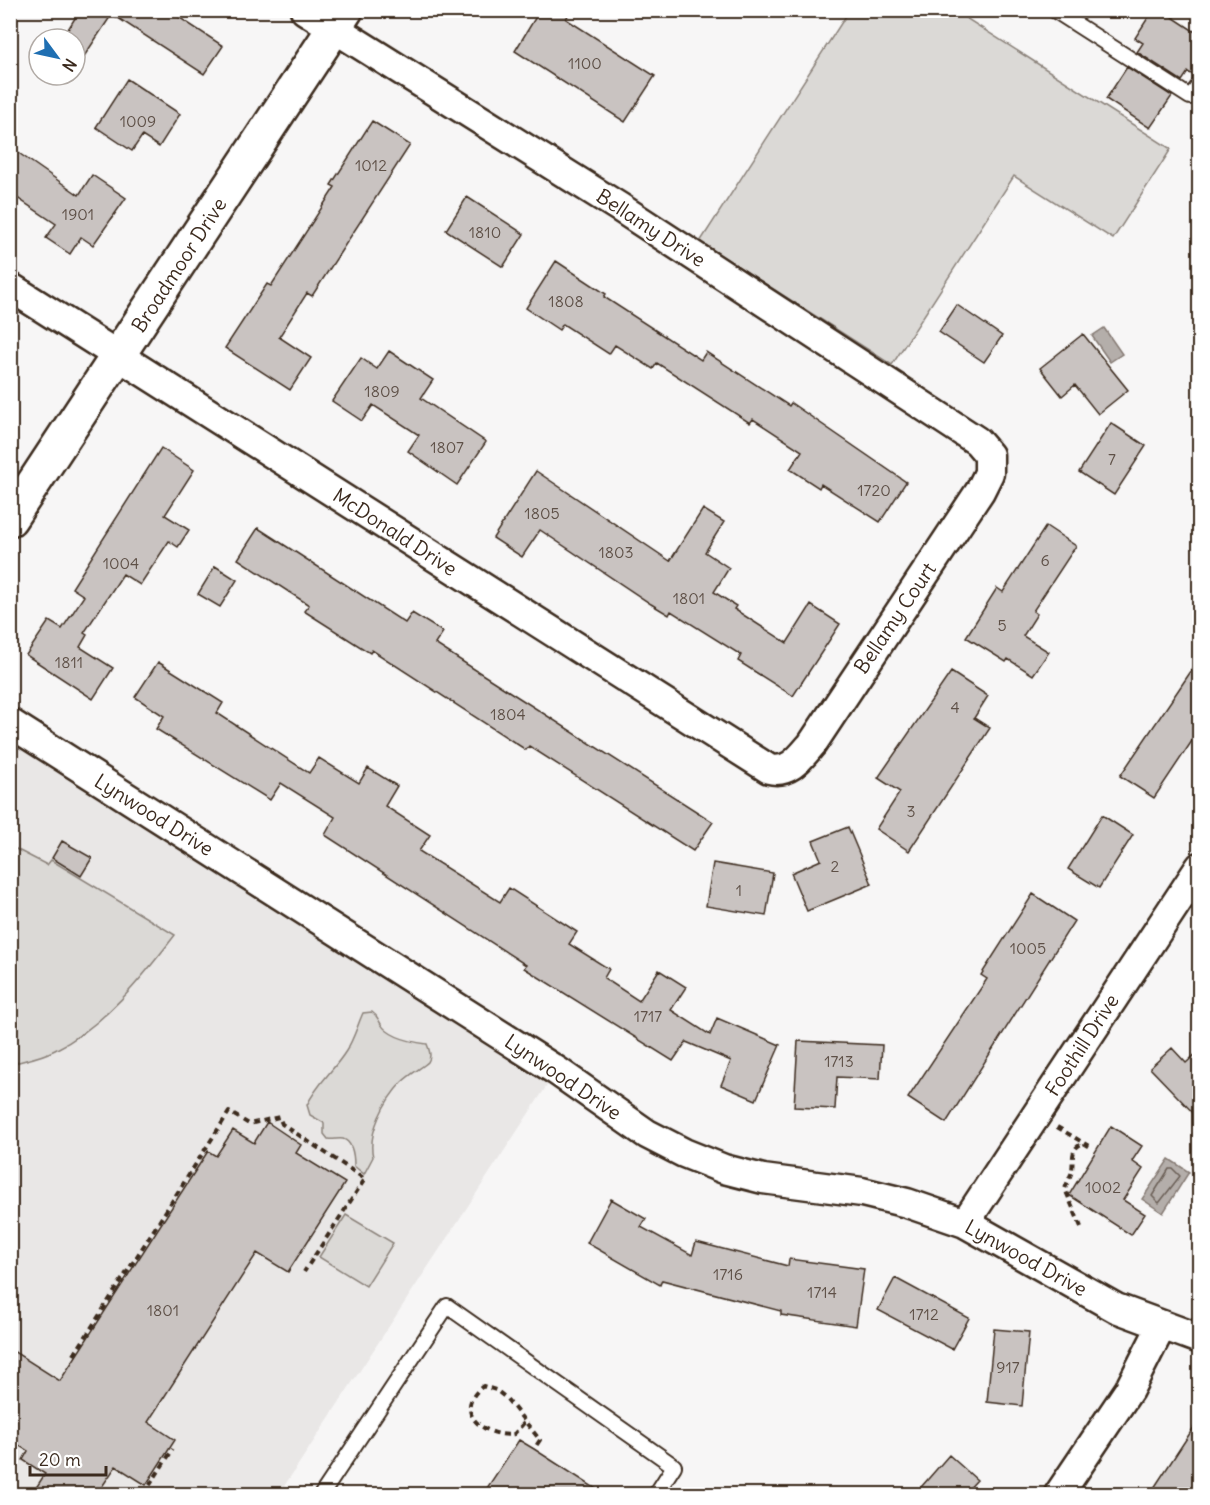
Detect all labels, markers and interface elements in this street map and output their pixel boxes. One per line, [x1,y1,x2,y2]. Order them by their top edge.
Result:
north arrow [27,27,87,87]
house number: 1100 [568,53,602,73]
text: N [58,55,81,75]
house number: 1009 [120,111,156,131]
house number: 1012 [355,155,387,175]
street label: Bellamy Drive [592,183,711,272]
street label: Broadmoor Drive [126,193,231,337]
house number: 1901 [62,204,94,224]
house number: 1810 [469,222,501,242]
house number: 1808 [548,291,584,311]
house number: 1809 [364,381,400,401]
house number: 1807 [430,437,464,457]
house number: 7 [1108,449,1116,469]
house number: 1720 [857,480,891,500]
street label: McDonald Drive [329,482,462,581]
house number: 1805 [524,503,560,523]
house number: 1803 [598,542,634,562]
house number: 6 [1040,550,1050,570]
house number: 1004 [103,553,139,573]
street label: Bellamy Court [848,557,941,678]
house number: 1801 [673,588,705,608]
house number: 5 [997,615,1007,635]
house number: 1811 [55,652,83,672]
house number: 4 [950,697,960,717]
house number: 1804 [490,704,526,724]
street label: Lynwood Drive [90,768,218,861]
house number: 3 [906,801,916,821]
house number: 2 [831,856,840,876]
house number: 1 [736,880,742,900]
house number: 1005 [1010,938,1046,958]
street label: Foothill Drive [1039,989,1124,1100]
house number: 1717 [634,1006,662,1026]
street label: Lynwood Drive [500,1028,626,1125]
house number: 1713 [824,1051,854,1071]
house number: 1002 [1085,1177,1121,1197]
street label: Lynwood Drive [961,1214,1092,1301]
house number: 1716 [713,1264,743,1284]
house number: 1714 [807,1282,837,1302]
house number: 1801 [147,1300,179,1320]
house number: 1712 [909,1304,939,1324]
house number: 917 [996,1357,1020,1377]
scale bar [30,1439,106,1477]
text: 20 m [39,1448,81,1471]

